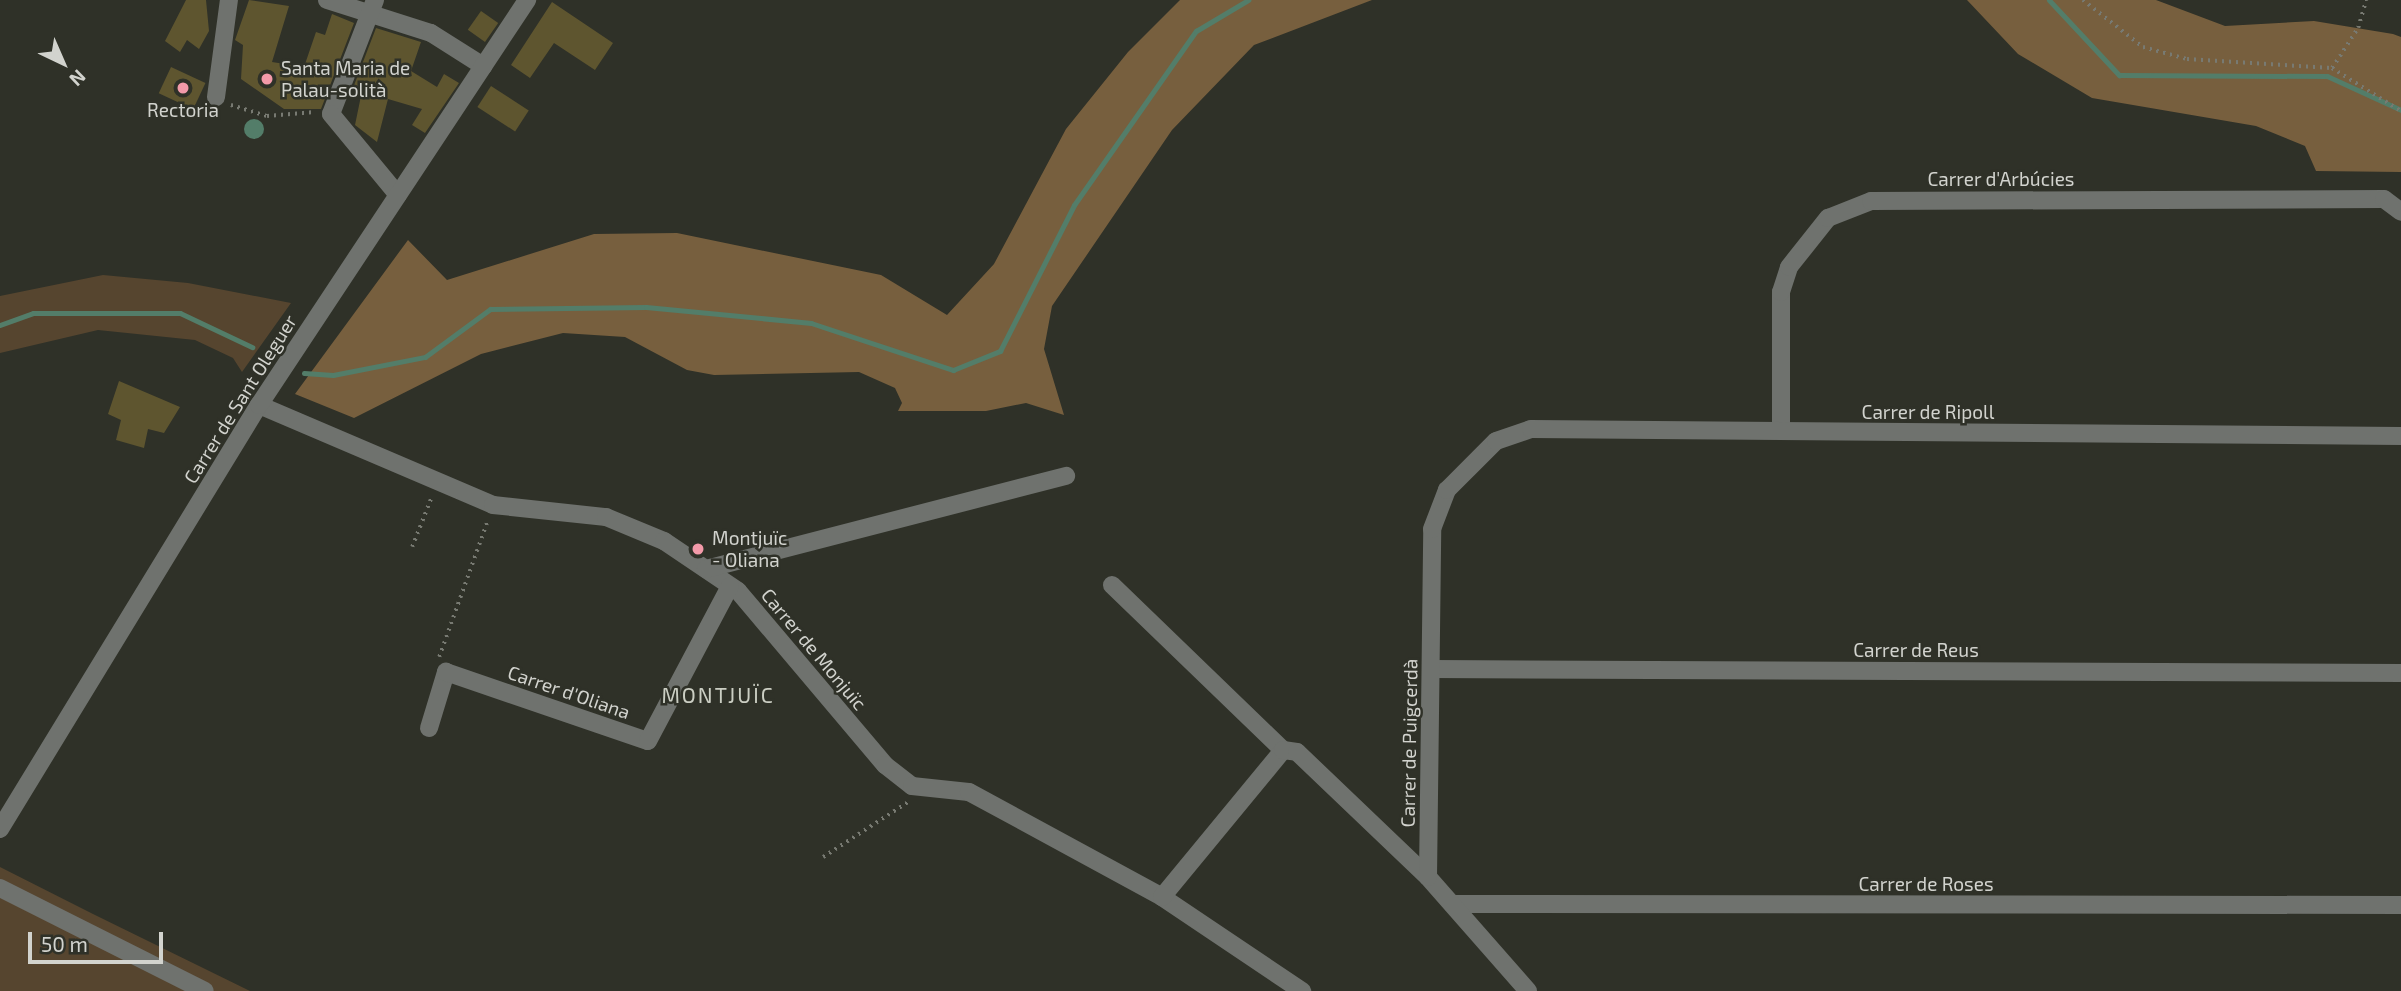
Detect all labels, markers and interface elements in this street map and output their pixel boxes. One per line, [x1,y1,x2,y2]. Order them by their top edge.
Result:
north arrow [28,28,98,98]
place label: Santa Maria de Palau-solità [281,57,410,101]
text: N [65,65,91,92]
marker: Santa Maria de Palau-solità [259,71,275,87]
marker: Rectoria [175,80,191,96]
place label: Rectoria [147,99,219,121]
street label: Carrer d'Arbúcies [1927,168,2075,190]
street label: Carrer de Sant Oleguer [179,310,301,488]
street label: Carrer de Ripoll [1861,401,1995,423]
place label: Montjuïc - Oliana [712,527,787,571]
marker: Montjuïc - Oliana [690,541,706,557]
street label: Carrer de Monjuïc [757,584,871,714]
street label: Carrer de Reus [1853,639,1979,661]
street label: Carrer de Puigcerdà [1396,658,1422,828]
street label: Carrer d'Oliana [505,660,633,724]
district label: MONTJUÏC [662,682,774,708]
street label: Carrer de Roses [1858,873,1994,895]
scale bar [32,918,166,962]
text: 50 m [41,931,88,956]

